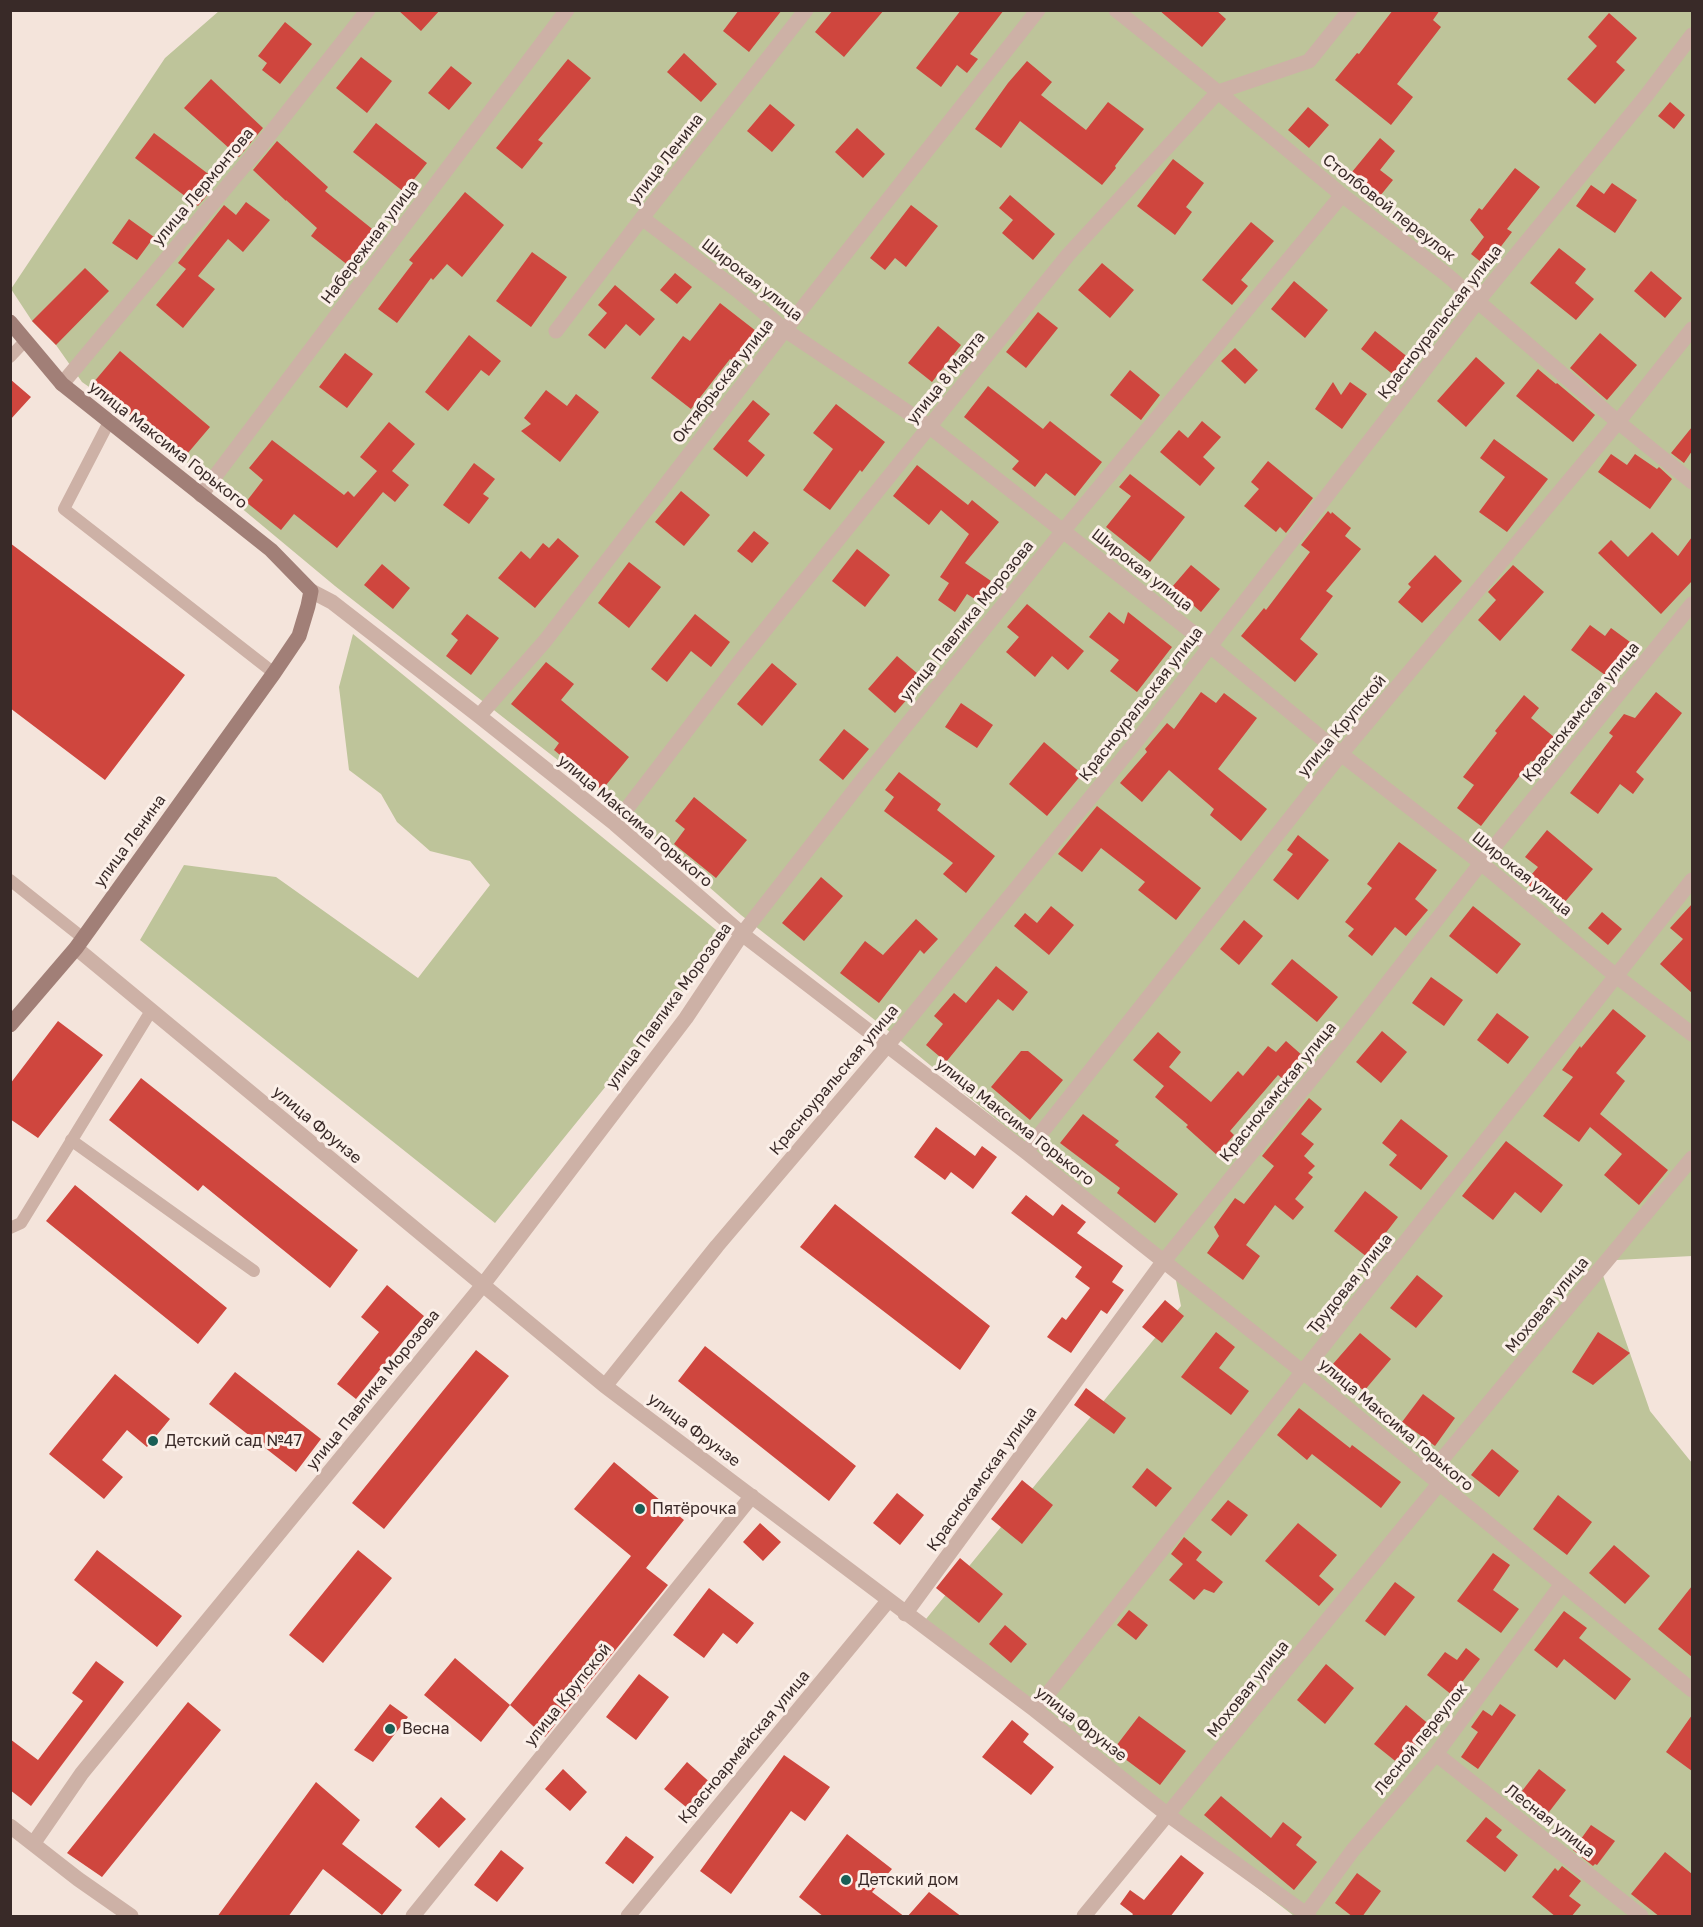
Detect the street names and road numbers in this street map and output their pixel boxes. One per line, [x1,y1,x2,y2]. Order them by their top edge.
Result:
street label: улица Ленина [625,110,707,208]
street label: улица Лермонтова [148,124,258,250]
street label: Столбовой переулок [1319,150,1459,266]
street label: Набережная улица [317,176,423,308]
street label: Широкая улица [698,235,806,325]
street label: Красноуральская улица [1374,241,1506,403]
street label: Октябрьская улица [668,315,778,447]
street label: улица 8 Марта [903,328,989,428]
street label: улица Максима Горького [85,377,251,513]
street label: Широкая улица [1088,525,1196,615]
street label: улица Павлика Морозова [896,537,1038,705]
street label: Красноуральская улица [1075,623,1207,785]
street label: Краснокамская улица [1519,638,1643,786]
street label: улица Крупской [1294,671,1390,781]
street label: улица Максима Горького [554,751,716,891]
street label: улица Ленина [90,791,170,891]
street label: Широкая улица [1468,828,1576,920]
street label: улица Павлика Морозова [602,919,736,1093]
street label: Красноуральская улица [765,1001,903,1159]
street label: Краснокамская улица [1216,1018,1340,1166]
street label: улица Максима Горького [932,1054,1098,1190]
street label: улица Фрунзе [268,1082,366,1168]
street label: Трудовая улица [1304,1230,1396,1338]
street label: Моховая улица [1501,1253,1593,1357]
street label: улица Павлика Морозова [302,1306,444,1474]
street label: улица Максима Горького [1315,1355,1477,1495]
street label: улица Фрунзе [644,1389,744,1471]
street label: Краснокамская улица [923,1403,1041,1555]
street label: Моховая улица [1203,1637,1293,1741]
street label: улица Крупской [521,1640,615,1750]
street label: Красноармейская улица [674,1666,814,1828]
street label: Лесной переулок [1370,1680,1472,1798]
street label: улица Фрунзе [1032,1682,1130,1766]
street label: Лесная улица [1501,1780,1599,1862]

